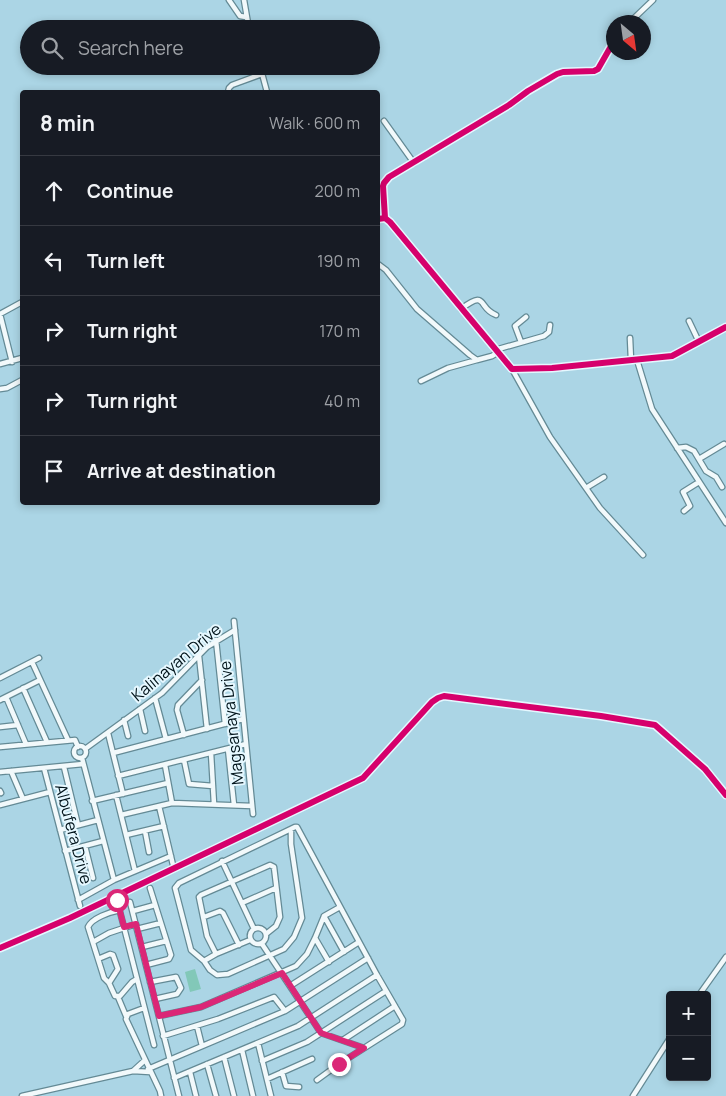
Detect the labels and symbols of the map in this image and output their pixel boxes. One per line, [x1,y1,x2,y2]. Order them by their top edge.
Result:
north arrow [606,15,651,60]
street label: Kalinayan Drive [126,618,226,706]
street label: Magsanaya Drive [214,660,248,786]
street label: Albufera Drive [50,782,98,886]
route start [106,889,129,912]
route end [328,1053,351,1076]

